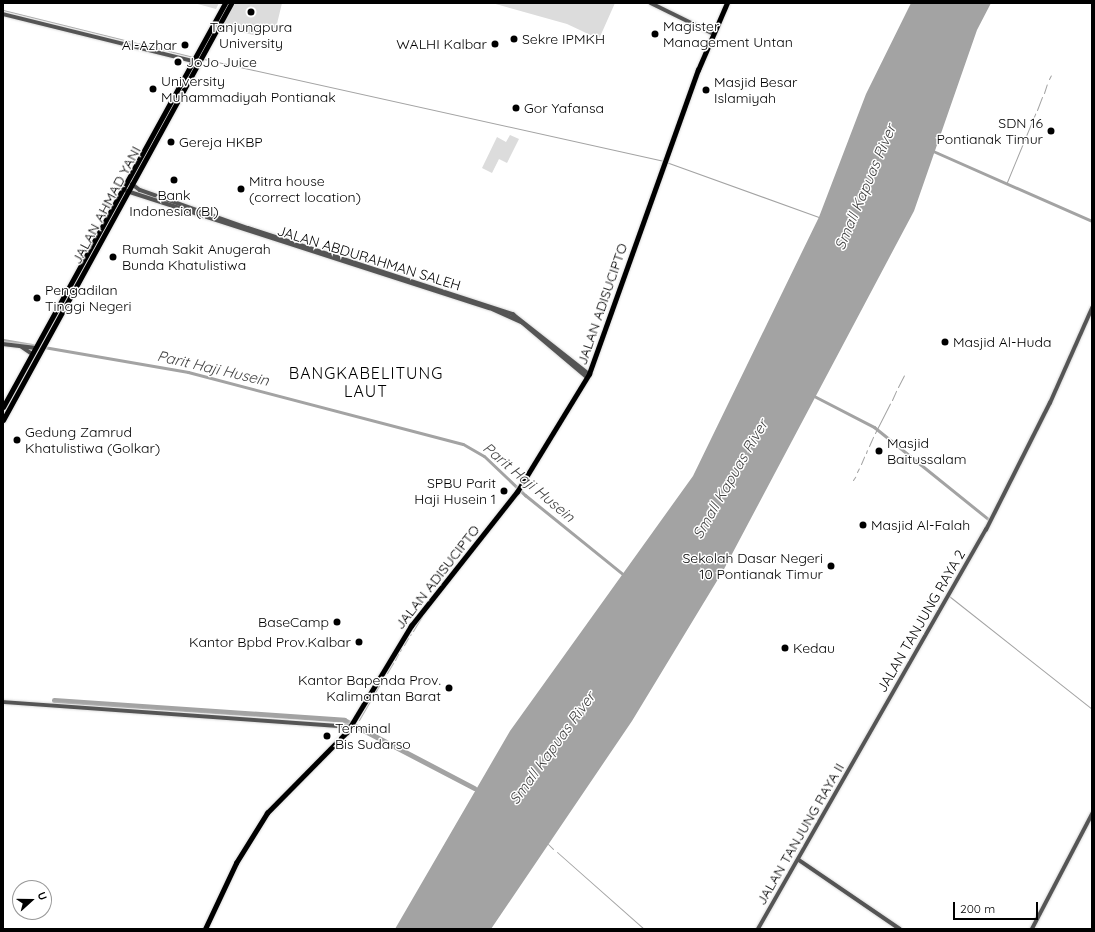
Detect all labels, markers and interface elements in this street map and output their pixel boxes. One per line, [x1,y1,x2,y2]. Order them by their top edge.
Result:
marker: Tanjungpura University [246,7,256,17]
place label: Magister Management Untan [663,18,793,50]
place label: Tanjungpura University [210,19,292,52]
marker: Magister Management Untan [650,29,660,39]
place label: Sekre IPMKH [522,31,605,47]
marker: Sekre IPMKH [509,34,519,44]
place label: WALHI Kalbar [396,36,487,52]
place label: Al-Azhar [122,37,177,53]
marker: WALHI Kalbar [490,39,500,49]
marker: Al-Azhar [180,40,190,50]
place label: JoJo Juice [186,54,257,70]
marker: JoJo Juice [173,57,183,67]
place label: University Muhammadiyah Pontianak [161,73,336,106]
place label: Masjid Besar Islamiyah [714,74,797,106]
marker: University Muhammadiyah Pontianak [148,84,158,94]
marker: Masjid Besar Islamiyah [701,85,711,95]
place label: Gor Yafansa [524,100,604,116]
marker: Gor Yafansa [511,103,521,113]
place label: SDN 16 Pontianak Timur [937,115,1043,148]
water label: Small Kapuas River [830,122,900,252]
marker: SDN 16 Pontianak Timur [1046,126,1056,136]
place label: Gereja HKBP [179,134,263,150]
marker: Gereja HKBP [166,137,176,147]
street label: JALAN AHMAD YANI [68,143,144,267]
place label: Mitra house (correct location) [249,173,361,206]
marker: Bank Indonesia (BI) [169,175,179,185]
marker: Mitra house (correct location) [236,184,246,194]
place label: Bank Indonesia (BI) [129,187,219,220]
street label: JALAN ABDURAHMAN SALEH [275,222,463,294]
place label: Rumah Sakit Anugerah Bunda Khatulistiwa [122,241,271,274]
street label: JALAN ADISUCIPTO [573,241,631,367]
marker: Rumah Sakit Anugerah Bunda Khatulistiwa [107,251,119,263]
place label: Pengadilan Tinggi Negeri [45,282,132,314]
marker: Pengadilan Tinggi Negeri [32,293,42,303]
place label: Masjid Al-Huda [953,334,1051,350]
marker: Masjid Al-Huda [940,337,950,347]
water label: Parit Haji Husein [155,346,271,390]
district label: BANGKABELITUNG LAUT [289,363,443,401]
water label: Small Kapuas River [689,416,771,542]
place label: Gedung Zamrud Khatulistiwa (Golkar) [25,424,160,456]
marker: Gedung Zamrud Khatulistiwa (Golkar) [12,435,22,445]
place label: Masjid Baitussalam [887,435,967,468]
water label: Parit Haji Husein [480,438,578,526]
marker: Masjid Baitussalam [874,446,884,456]
place label: SPBU Parit Haji Husein 1 [414,475,496,508]
marker: SPBU Parit Haji Husein 1 [499,486,509,496]
place label: Masjid Al-Falah [871,517,970,533]
marker: Masjid Al-Falah [858,520,868,530]
street label: JALAN ADISUCIPTO [391,521,483,633]
street label: JALAN TANJUNG RAYA 2 [873,547,969,695]
place label: Sekolah Dasar Negeri 10 Pontianak Timur [682,550,823,582]
marker: Sekolah Dasar Negeri 10 Pontianak Timur [826,561,836,571]
place label: BaseCamp [258,614,329,630]
marker: BaseCamp [332,617,342,627]
place label: Kantor Bpbd Prov.Kalbar [189,634,351,650]
marker: Kantor Bpbd Prov.Kalbar [354,637,364,647]
place label: Kedau [793,640,835,656]
marker: Kedau [780,643,790,653]
place label: Kantor Bapenda Prov. Kalimantan Barat [298,672,441,704]
marker: Kantor Bapenda Prov. Kalimantan Barat [444,683,454,693]
water label: Small Kapuas River [505,688,599,808]
place label: Terminal Bis Sudarso [335,720,411,752]
marker: Terminal Bis Sudarso [322,731,332,741]
street label: JALAN TANJUNG RAYA II [752,760,848,908]
north arrow [12,880,52,920]
text: U [34,890,50,902]
scale bar [955,894,1040,920]
text: 200 m [960,901,995,916]

